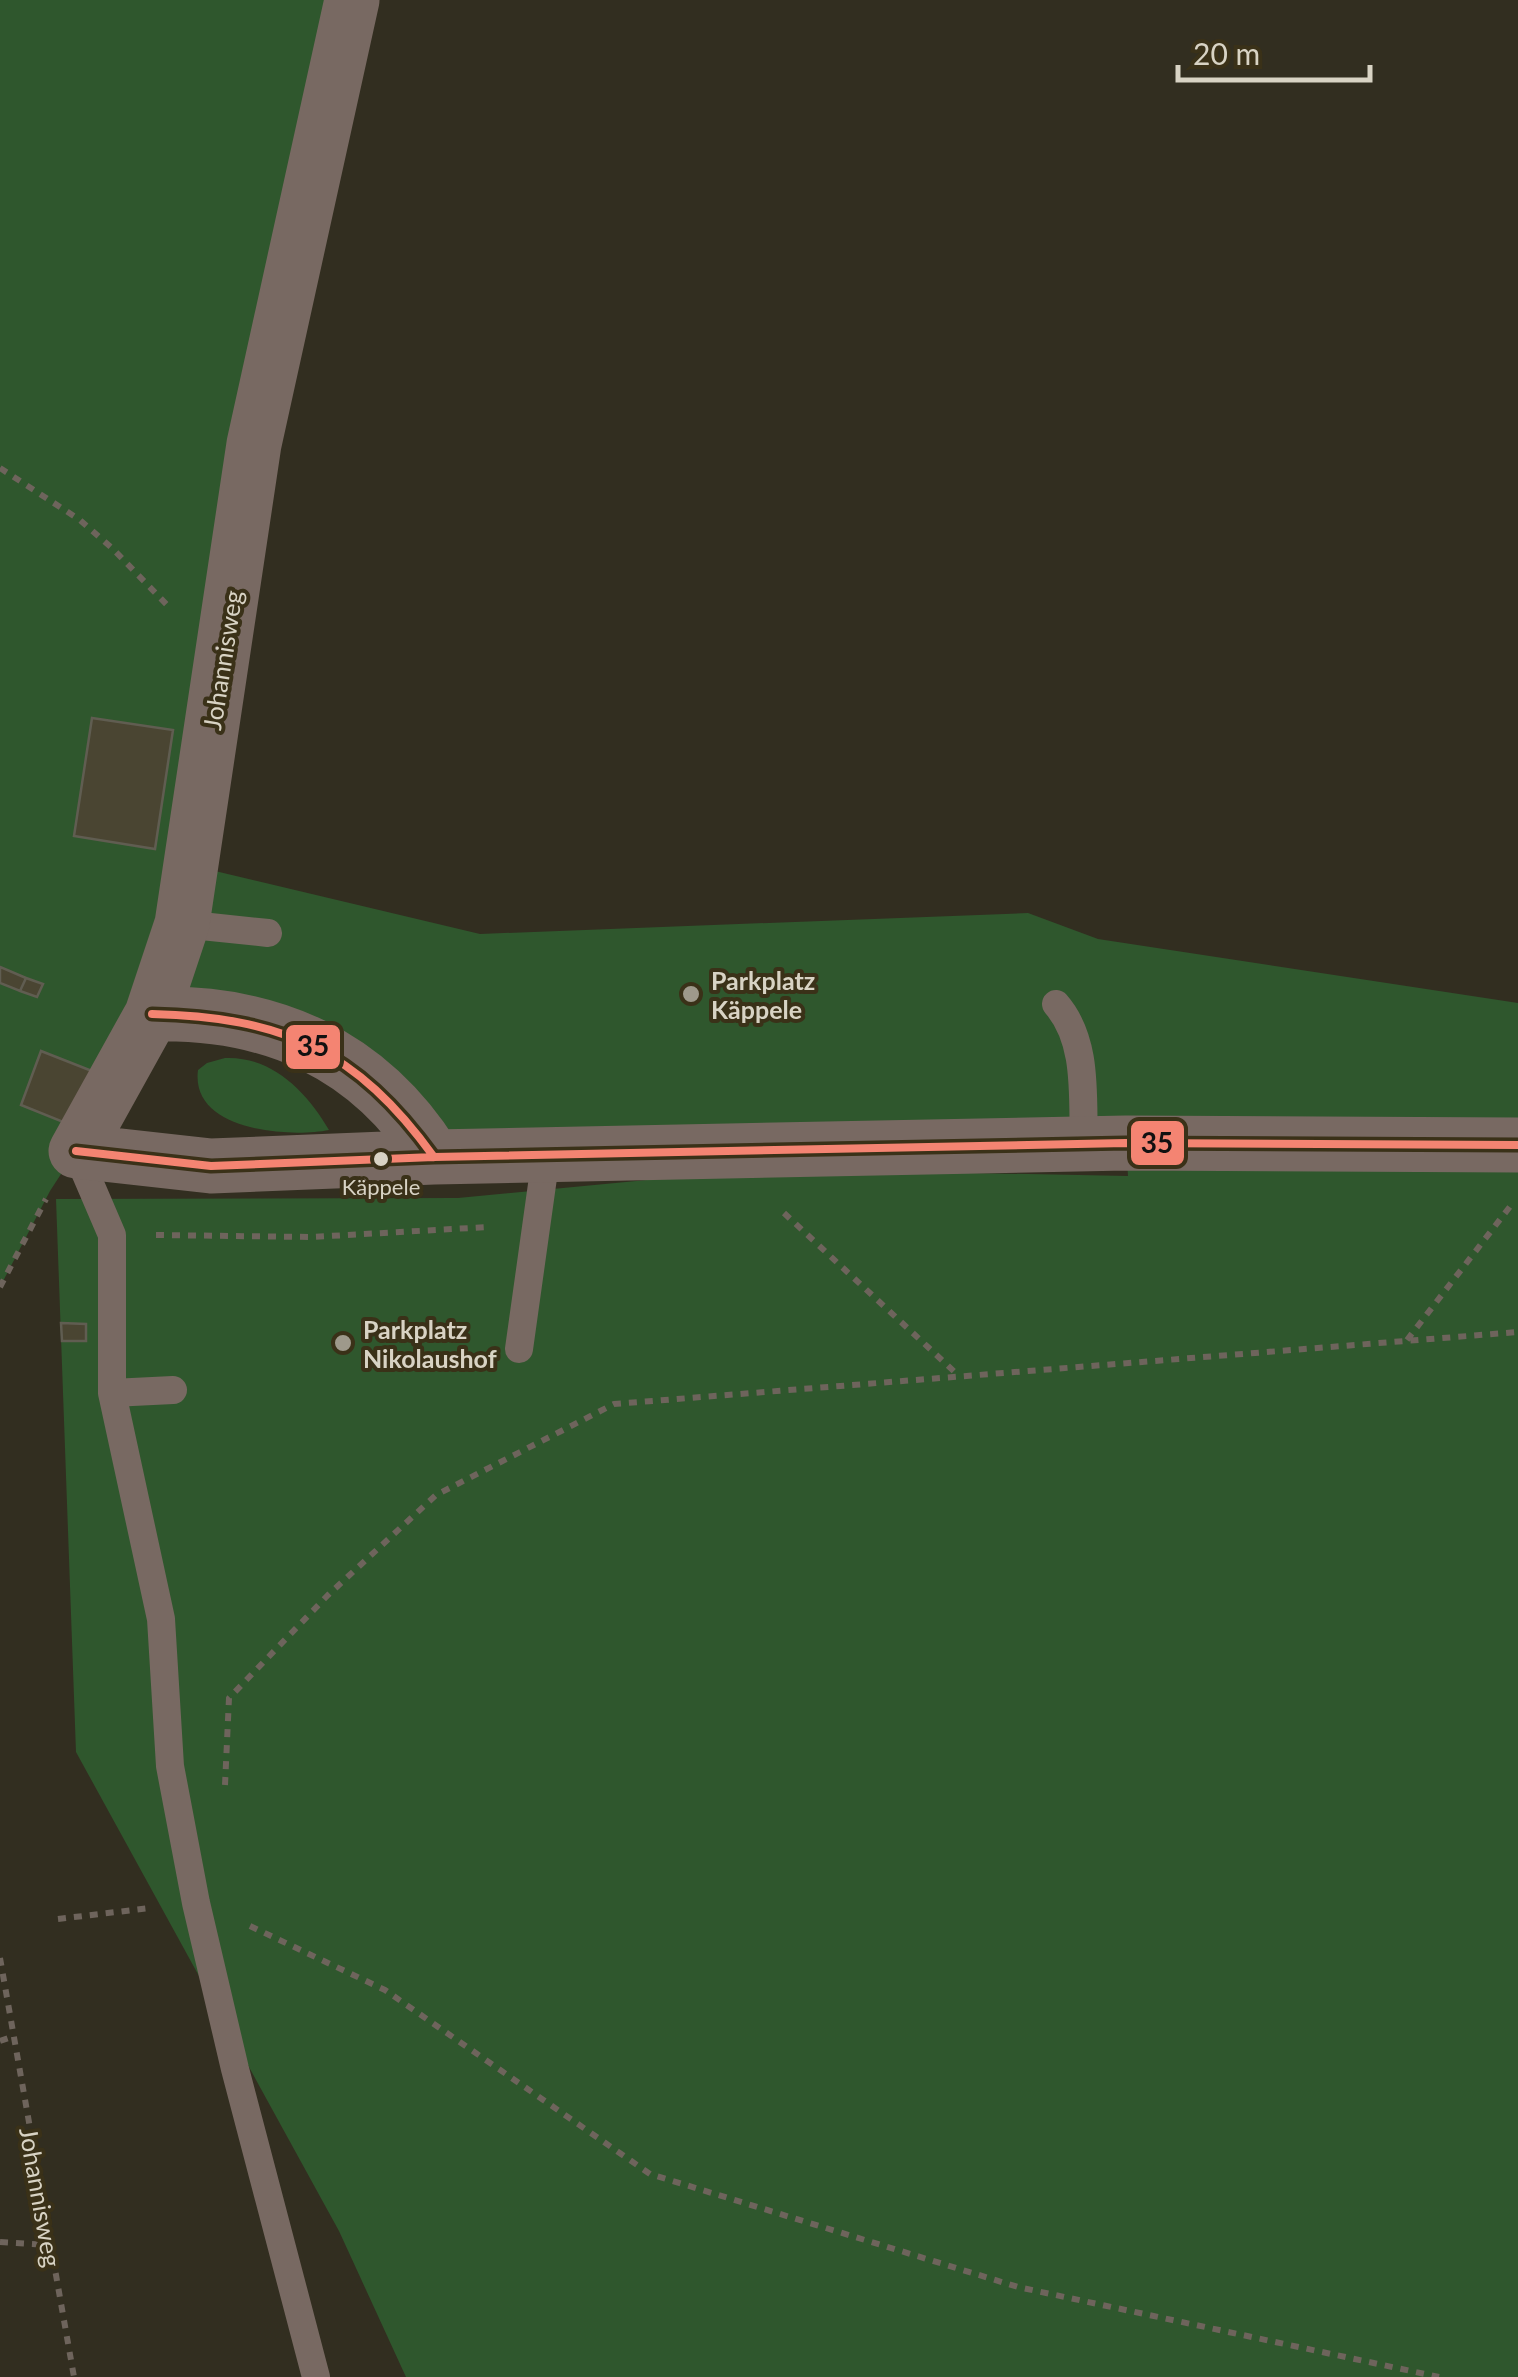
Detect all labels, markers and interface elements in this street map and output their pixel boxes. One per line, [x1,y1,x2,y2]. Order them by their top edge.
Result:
scale bar [1178,20,1370,82]
text: 20 m [1193,35,1260,71]
street label: Johannisweg [196,588,248,732]
place label: Parkplatz Käppele [711,965,815,1024]
marker: Parkplatz Käppele [680,983,702,1005]
line badge: 35 [284,1023,342,1071]
text: 35 [297,1028,329,1062]
line badge: 35 [1129,1119,1186,1167]
text: 35 [1141,1125,1173,1159]
marker: Käppele [371,1149,391,1169]
place label: Käppele [342,1173,420,1200]
place label: Parkplatz Nikolaushof [363,1314,497,1373]
marker: Parkplatz Nikolaushof [332,1332,354,1354]
street label: Johannisweg [14,2125,68,2269]

